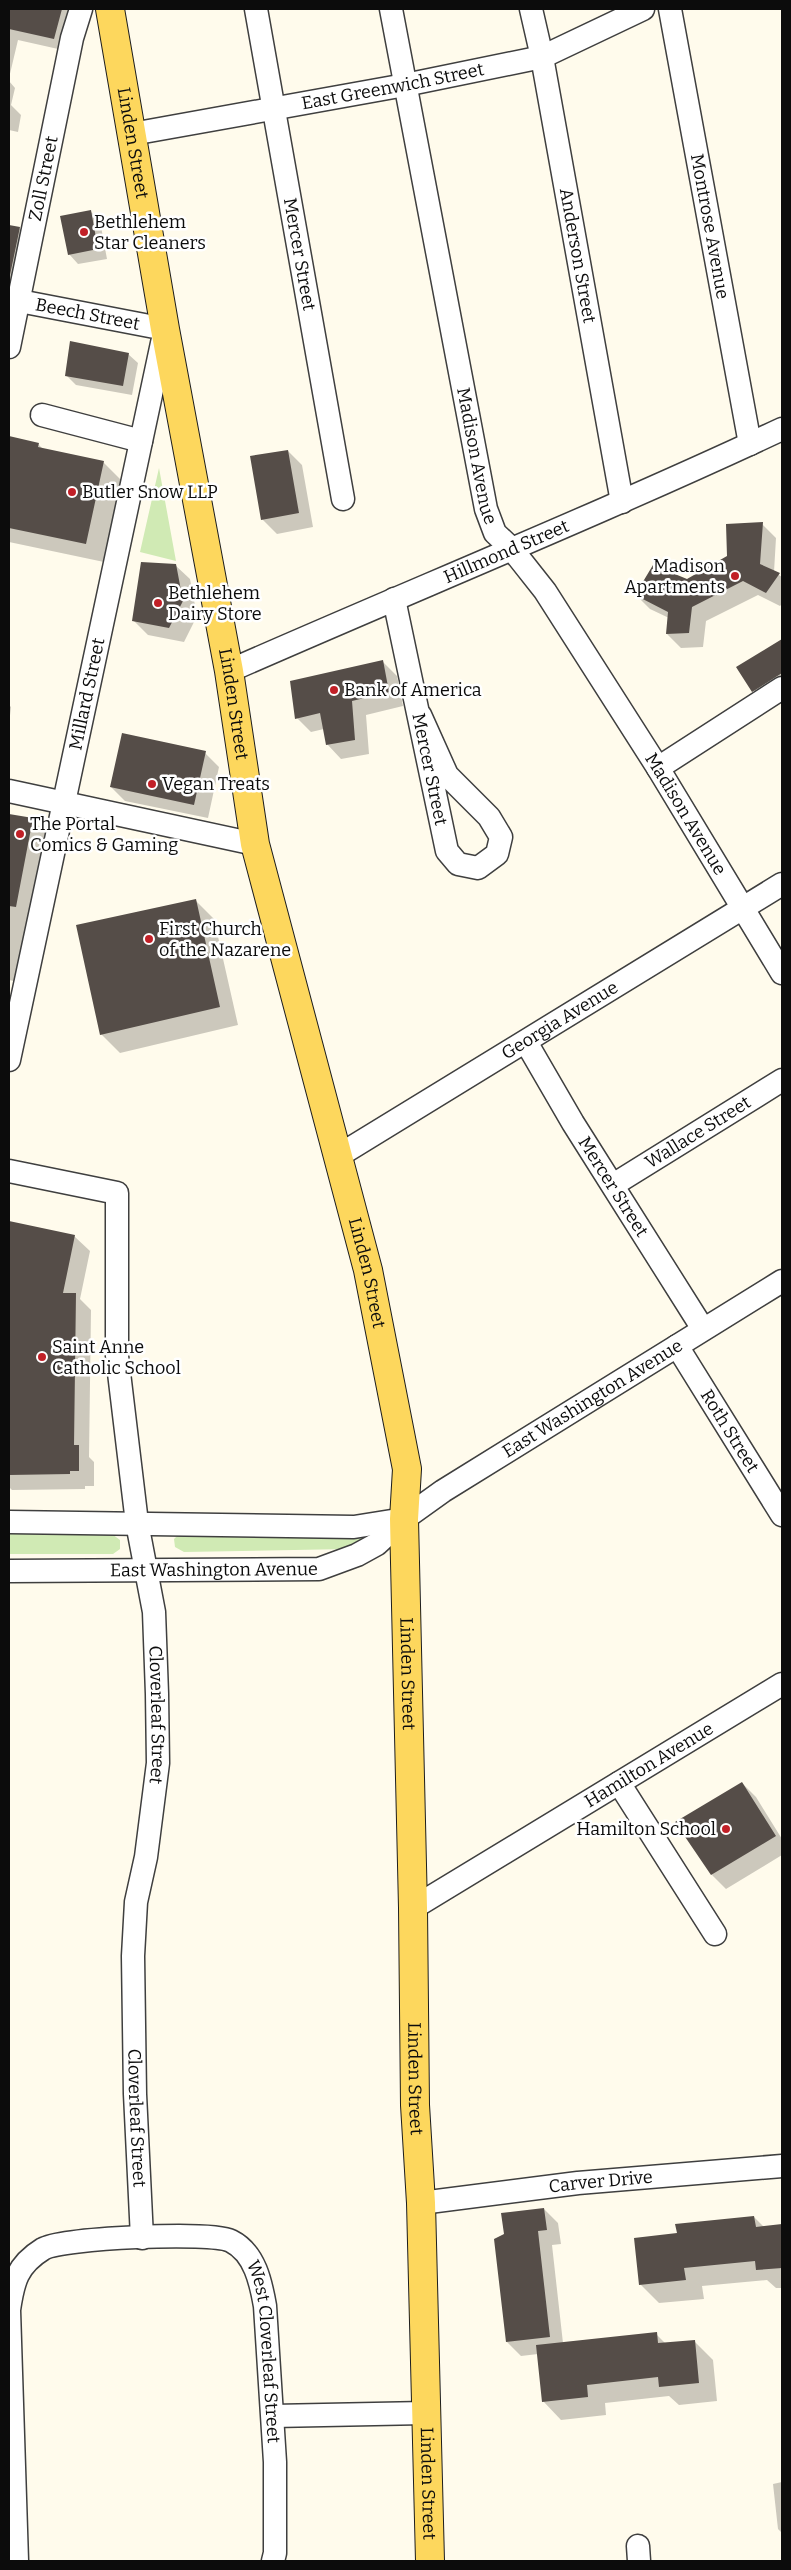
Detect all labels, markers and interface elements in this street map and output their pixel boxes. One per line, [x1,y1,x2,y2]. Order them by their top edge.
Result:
street label: East Greenwich Street [300,58,486,114]
street label: Linden Street [113,86,154,201]
street label: Zoll Street [24,134,63,223]
street label: Montrose Avenue [686,152,734,301]
street label: Anderson Street [555,186,601,325]
street label: Mercer Street [279,196,320,313]
place label: Bethlehem Star Cleaners [94,211,206,254]
marker: Bethlehem Star Cleaners [78,226,90,238]
street label: Beech Street [34,293,142,335]
street label: Madison Avenue [452,386,502,527]
place label: Butler Snow LLP [82,481,218,503]
marker: Butler Snow LLP [66,486,78,498]
street label: Hillmond Street [440,515,573,588]
place label: Madison Apartments [624,555,726,598]
marker: Madison Apartments [729,570,741,582]
place label: Bethlehem Dairy Store [168,582,262,625]
marker: Bethlehem Dairy Store [152,597,164,609]
street label: Millard Street [64,635,110,752]
street label: Linden Street [214,646,253,762]
place label: Bank of America [344,679,482,701]
marker: Bank of America [328,684,340,696]
street label: Mercer Street [407,711,452,828]
street label: Madison Avenue [640,749,731,879]
place label: Vegan Treats [162,773,270,795]
marker: Vegan Treats [146,778,158,790]
place label: The Portal Comics & Gaming [30,813,178,856]
marker: The Portal Comics & Gaming [14,828,26,840]
place label: First Church of the Nazarene [159,918,291,961]
marker: First Church of the Nazarene [143,933,155,945]
street label: Georgia Avenue [497,976,622,1064]
street label: Wallace Street [641,1091,755,1173]
street label: Mercer Street [573,1132,653,1241]
street label: Linden Street [344,1215,390,1331]
street label: East Washington Avenue [498,1334,687,1462]
place label: Saint Anne Catholic School [52,1336,181,1379]
marker: Saint Anne Catholic School [36,1351,48,1363]
street label: Roth Street [696,1385,764,1477]
street label: East Washington Avenue [110,1558,318,1581]
street label: Linden Street [395,1617,420,1731]
street label: Cloverleaf Street [144,1645,169,1786]
street label: Hamilton Avenue [581,1717,717,1812]
place label: Hamilton School [576,1818,716,1840]
marker: Hamilton School [720,1823,732,1835]
street label: Linden Street [403,2022,428,2136]
street label: Cloverleaf Street [123,2048,151,2188]
street label: Carver Drive [547,2166,653,2198]
street label: West Cloverleaf Street [242,2257,285,2444]
street label: Linden Street [416,2427,440,2541]

